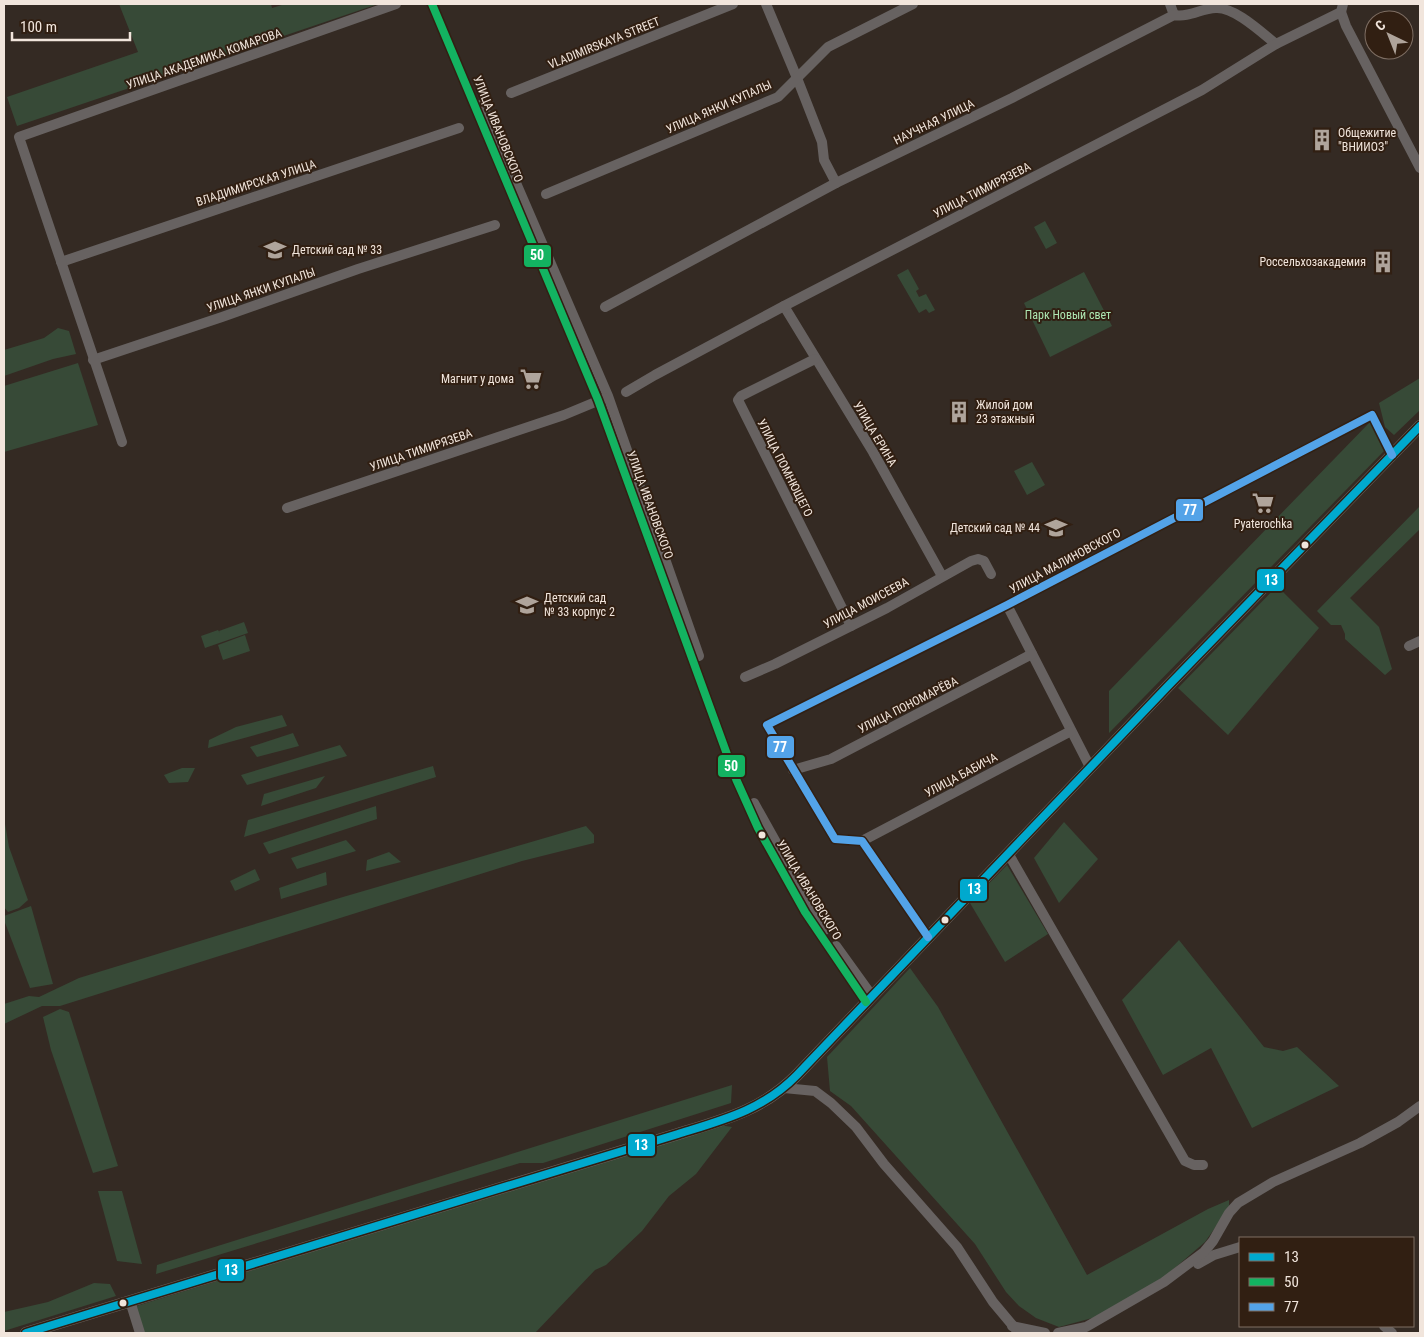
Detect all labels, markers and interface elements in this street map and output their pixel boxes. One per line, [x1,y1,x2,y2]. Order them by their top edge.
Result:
scale bar [12,10,130,42]
north arrow [1364,10,1414,60]
street label: VLADIMIRSKAYA STREET [546,14,662,72]
text: С [1372,17,1389,34]
text: 100 m [20,18,57,36]
street label: УЛИЦА АКАДЕМИКА КОМАРОВА [125,26,283,92]
street label: УЛИЦА ИВАНОВСКОГО [470,74,526,184]
street label: УЛИЦА ЯНКИ КУПАЛЫ [664,77,774,137]
street label: НАУЧНАЯ УЛИЦА [891,96,977,148]
place label: Общежитие "ВНИИОЗ" [1338,126,1397,154]
building icon: Общежитие "ВНИИОЗ" [1309,127,1335,153]
street label: ВЛАДИМИРСКАЯ УЛИЦА [194,157,318,209]
street label: УЛИЦА ТИМИРЯЗЕВА [931,159,1033,221]
school or university icon: Детский сад № 33 [262,237,288,263]
place label: Детский сад № 33 [292,243,382,257]
line badge: 50 [523,244,552,268]
text: 50 [530,247,544,263]
building icon: Россельхозакадемия [1370,249,1396,275]
place label: Россельхозакадемия [1259,255,1366,269]
street label: УЛИЦА ЯНКИ КУПАЛЫ [205,265,317,315]
park label: Парк Новый свет [1025,308,1111,322]
supermarket icon: Магнит у дома [518,366,544,392]
place label: Магнит у дома [441,372,514,386]
place label: Жилой дом 23 этажный [976,398,1035,426]
street label: УЛИЦА ЕРИНА [850,399,900,469]
building icon: Жилой дом 23 этажный [946,399,972,425]
street label: УЛИЦА ПОМНЮЩЕГО [754,417,816,519]
street label: УЛИЦА ТИМИРЯЗЕВА [368,426,474,474]
street label: УЛИЦА ИВАНОВСКОГО [624,449,676,561]
supermarket icon: Pyaterochka [1250,490,1276,516]
line badge: 77 [1175,498,1204,522]
text: 77 [1183,502,1197,518]
school or university icon: Детский сад № 44 [1043,515,1069,541]
place label: Pyaterochka [1234,517,1293,531]
place label: Детский сад № 44 [950,521,1040,535]
street label: УЛИЦА МАЛИНОВСКОГО [1007,526,1123,596]
unlabelled marker [1300,540,1310,550]
line badge: 13 [1256,568,1285,592]
text: 13 [1264,572,1278,588]
street label: УЛИЦА МОИСЕЕВА [821,575,911,631]
place label: Детский сад № 33 корпус 2 [544,591,615,619]
school or university icon: Детский сад № 33 корпус 2 [514,592,540,618]
street label: УЛИЦА ПОНОМАРЁВА [855,673,960,736]
line badge: 77 [766,735,795,759]
text: 77 [773,739,787,755]
street label: УЛИЦА БАБИЧА [922,750,1000,800]
line badge: 50 [717,754,746,778]
text: 50 [724,758,738,774]
unlabelled marker [757,830,767,840]
street label: УЛИЦА ИВАНОВСКОГО [774,838,844,942]
line badge: 13 [959,878,988,902]
text: 13 [967,881,981,897]
unlabelled marker [940,915,950,925]
line badge: 13 [627,1133,656,1157]
text: 13 [634,1137,648,1153]
legend [1239,1237,1414,1327]
text: 13 [1284,1248,1299,1266]
line badge: 13 [217,1258,245,1282]
text: 13 [224,1262,238,1278]
text: 50 [1284,1273,1299,1291]
unlabelled marker [118,1298,128,1308]
text: 77 [1284,1298,1299,1316]

